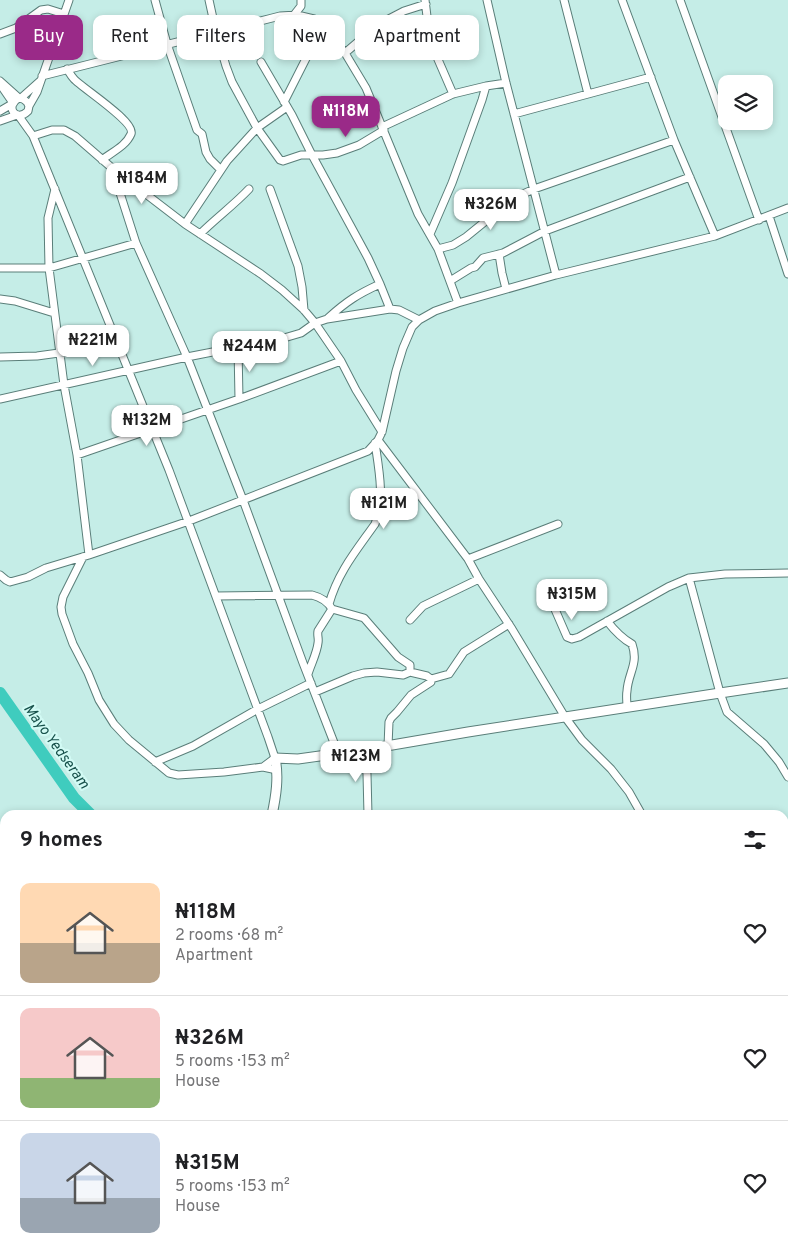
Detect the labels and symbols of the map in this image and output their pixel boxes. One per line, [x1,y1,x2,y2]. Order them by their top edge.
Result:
pin: ₦118M [311,96,381,138]
pin: ₦184M [107,162,177,205]
pin: ₦326M [456,188,526,231]
pin: ₦221M [58,324,128,367]
pin: ₦244M [215,330,285,373]
pin: ₦132M [112,404,182,447]
pin: ₦121M [349,488,419,530]
pin: ₦315M [537,578,607,621]
water label: Mayo Yedseram [18,701,94,794]
pin: ₦123M [321,740,391,783]

